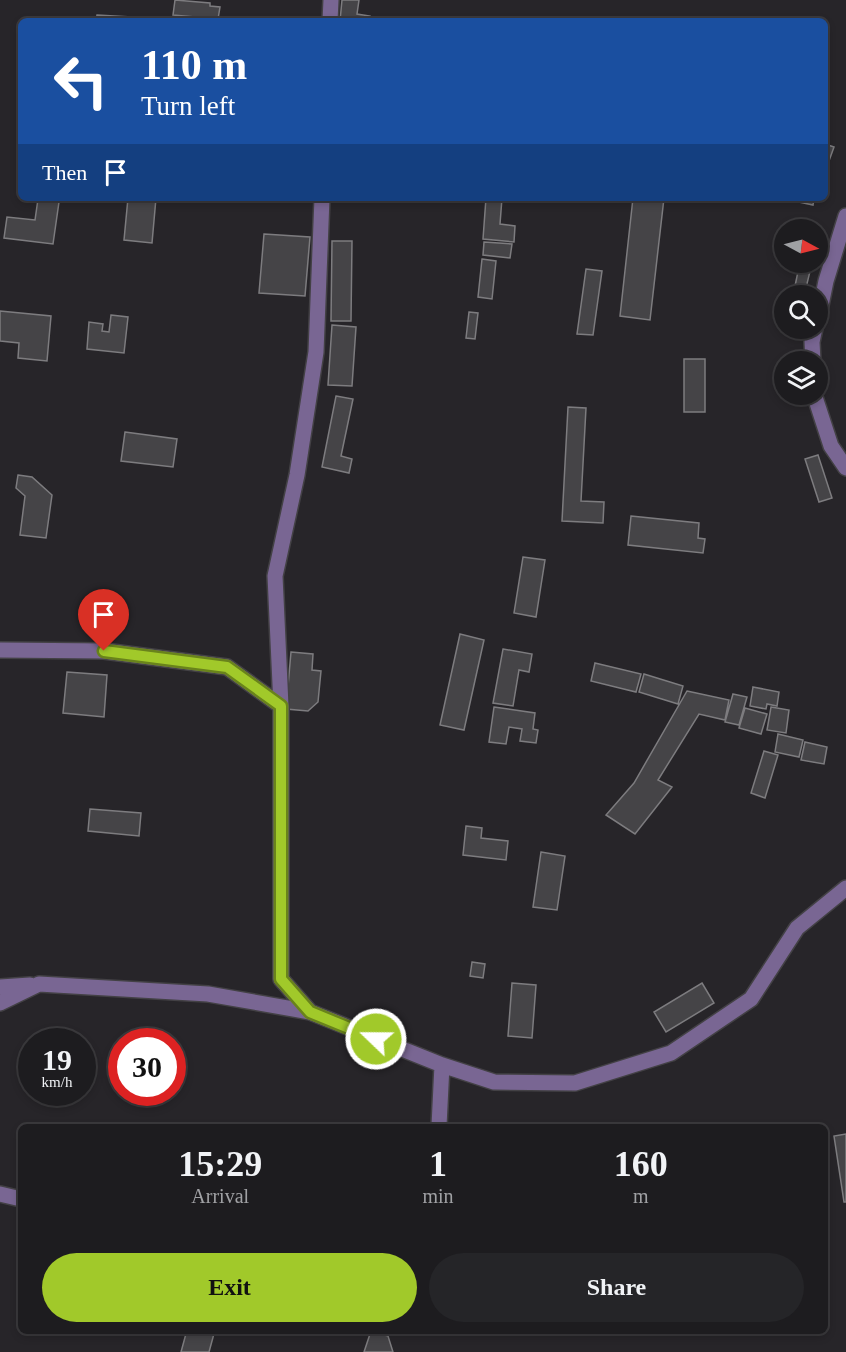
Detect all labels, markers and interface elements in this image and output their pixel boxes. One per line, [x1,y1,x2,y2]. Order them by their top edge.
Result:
icon: left [42,42,120,120]
text: 110 m [141,42,247,88]
text: Turn left [141,91,235,121]
icon: arrive [99,156,132,189]
text: Then [42,160,87,185]
north arrow [774,219,828,273]
map controls [774,219,828,405]
button: search [774,285,828,339]
button: layers [774,351,828,405]
pin [78,589,129,651]
icon: arrive [87,598,120,631]
position arrow [344,1007,408,1071]
speed limit sign: 30 [108,1028,186,1106]
text: 19 [42,1043,72,1076]
text: km/h [42,1074,72,1090]
text: 15:29 [178,1144,262,1184]
text: 1 [429,1144,447,1184]
text: 160 [614,1144,668,1184]
text: Arrival [191,1185,249,1207]
text: min [422,1185,454,1207]
text: m [633,1185,649,1207]
button: Exit [42,1253,417,1322]
button: Share [429,1253,804,1322]

